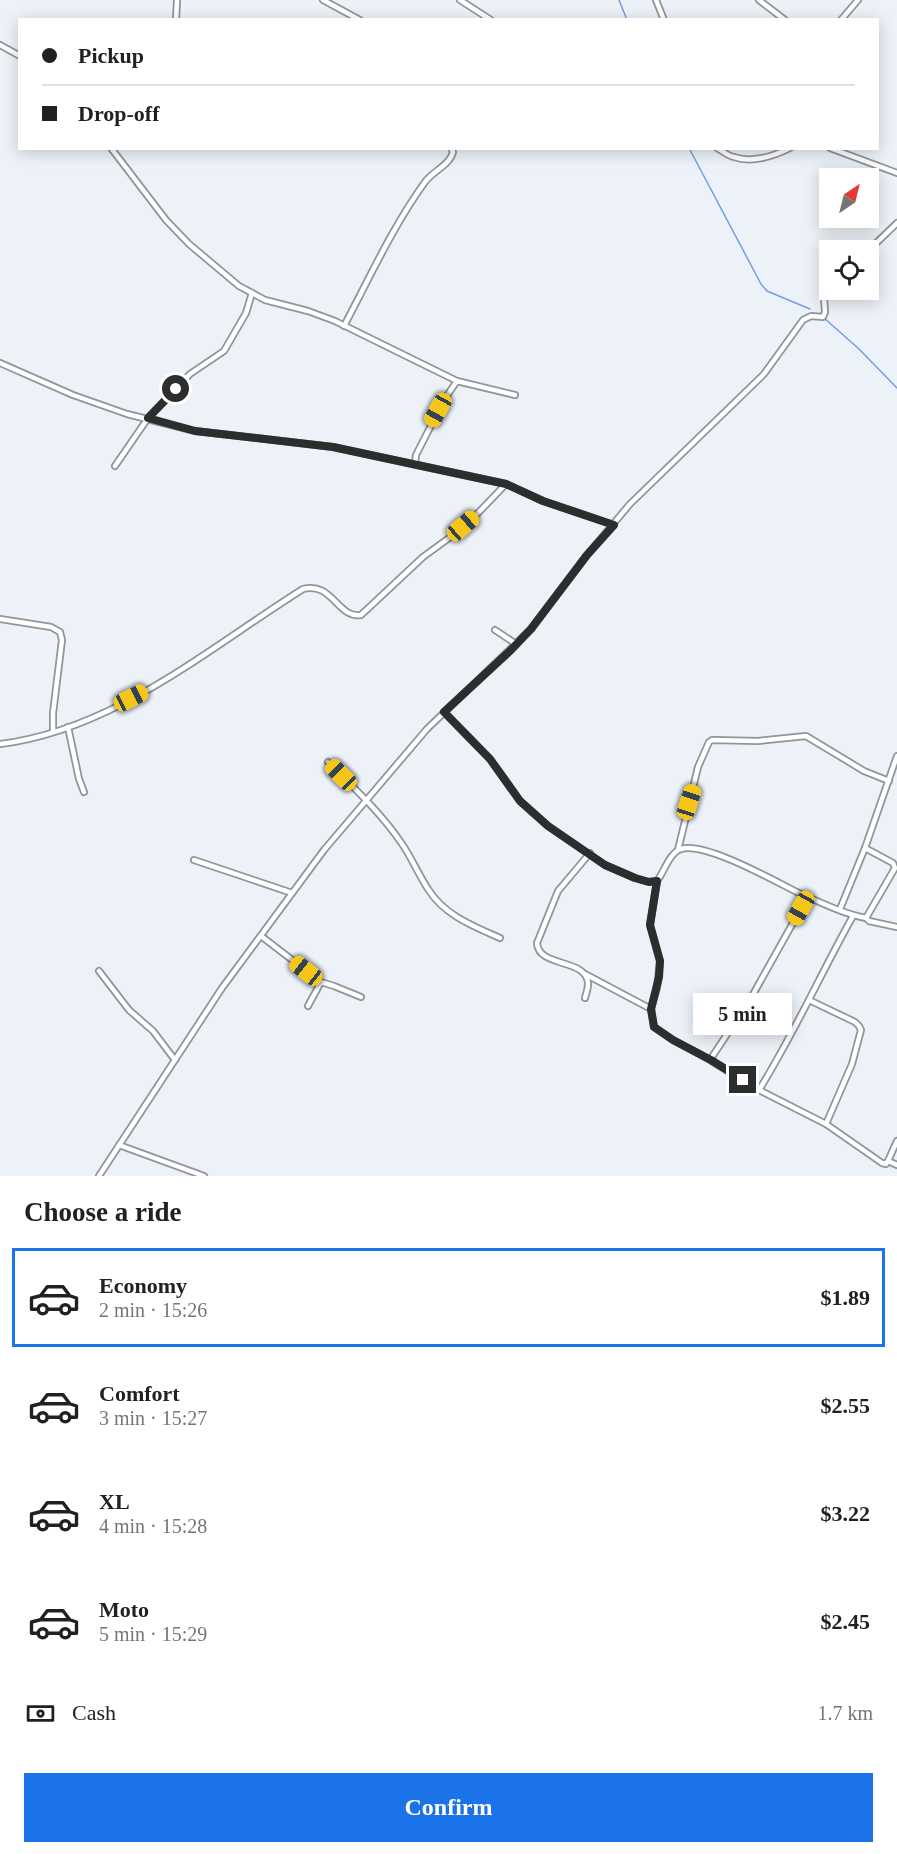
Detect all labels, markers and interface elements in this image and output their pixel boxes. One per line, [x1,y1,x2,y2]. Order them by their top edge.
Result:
text: Pickup [78,43,144,68]
text: Drop-off [78,101,159,126]
north arrow [819,168,879,228]
map controls [819,168,879,300]
button: locate [819,240,879,300]
route start [162,375,189,402]
car [421,390,455,430]
car [444,507,482,545]
car [111,682,151,714]
car [322,756,360,794]
car [675,782,703,822]
car [784,888,818,928]
car [286,953,326,989]
callout: 5 min [694,993,792,1035]
text: 5 min [718,1003,767,1025]
route end [729,1066,756,1093]
text: Choose a ride [24,1197,182,1227]
icon: car [27,1271,81,1325]
text: Economy [99,1273,187,1298]
text: $1.89 [821,1285,870,1310]
text: 2 min · 15:26 [99,1299,207,1321]
icon: car [27,1379,81,1433]
text: Comfort [99,1381,180,1406]
text: $2.55 [821,1393,870,1418]
text: 3 min · 15:27 [99,1407,207,1429]
icon: car [27,1487,81,1541]
text: XL [99,1489,130,1514]
text: $3.22 [821,1501,870,1526]
text: 4 min · 15:28 [99,1515,207,1537]
icon: car [27,1595,81,1649]
text: Moto [99,1597,149,1622]
text: $2.45 [821,1609,870,1634]
text: 5 min · 15:29 [99,1623,207,1645]
icon: cash [24,1697,57,1730]
text: Cash [72,1700,116,1725]
text: 1.7 km [817,1702,873,1724]
button: Confirm [24,1773,873,1842]

